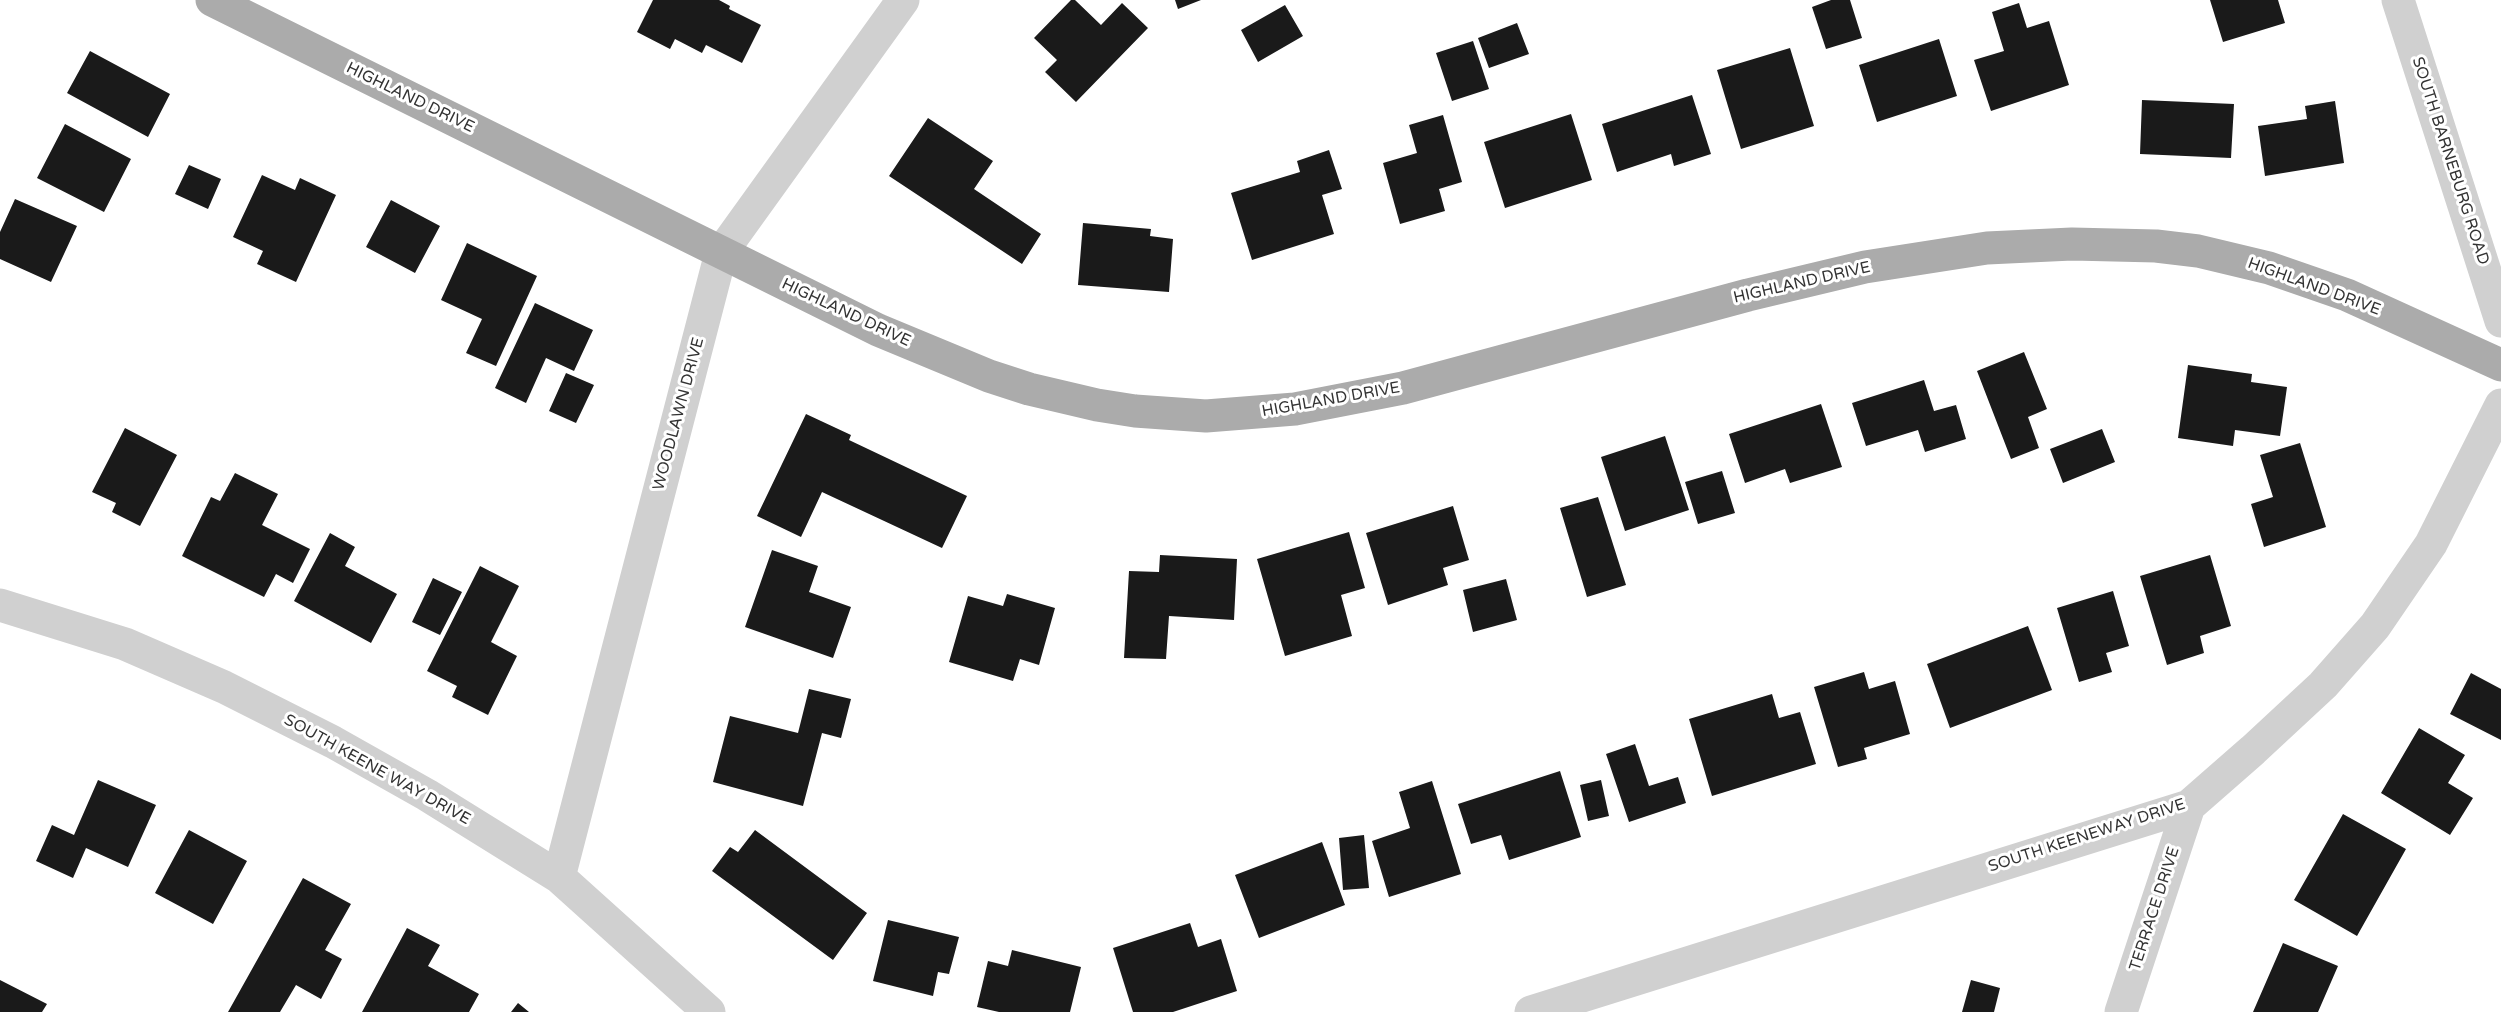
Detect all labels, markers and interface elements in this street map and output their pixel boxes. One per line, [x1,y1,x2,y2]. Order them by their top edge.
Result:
street label: SOUTH BARNEBURG ROAD [2407,55,2493,267]
street label: HIGHLAND DRIVE [343,59,477,137]
street label: HIGHLAND DRIVE [2245,254,2383,320]
street label: HIGHLAND DRIVE [1732,258,1872,308]
street label: HIGHLAND DRIVE [779,275,913,351]
street label: WOODLAWN DRIVE [649,335,709,493]
street label: HIGHLAND DRIVE [1260,378,1402,422]
street label: SOUTH KEENE WAY DRIVE [280,711,474,829]
street label: SOUTH KEENEWAY DRIVE [1986,795,2188,877]
street label: TERRACE DRIVE [2126,845,2184,973]

